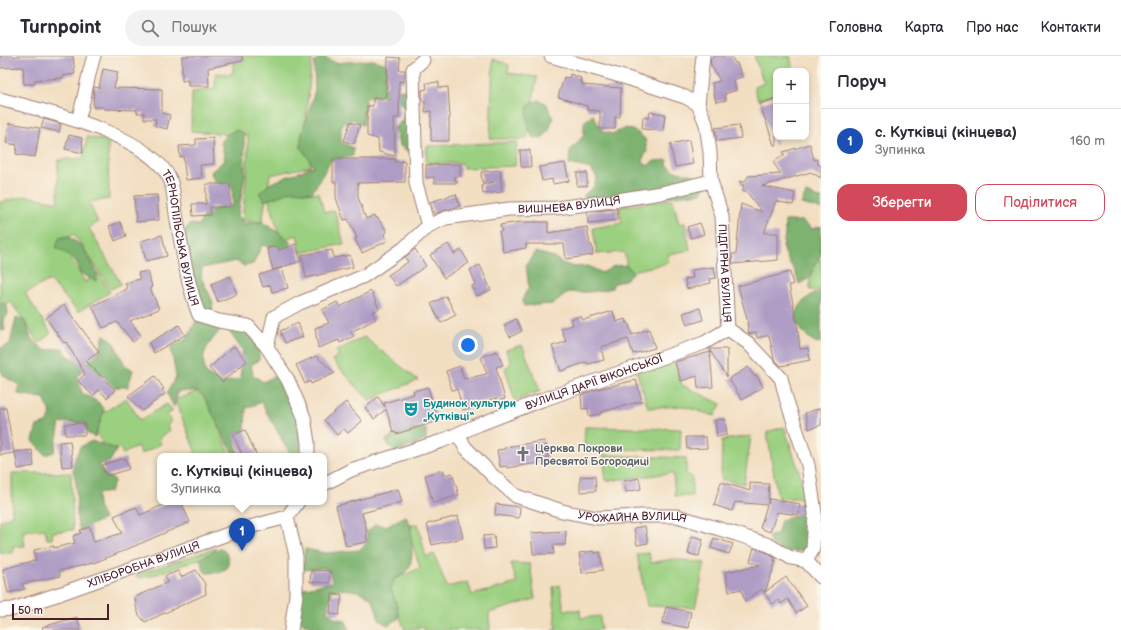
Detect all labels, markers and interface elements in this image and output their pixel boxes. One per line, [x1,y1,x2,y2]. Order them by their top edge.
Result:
search box [125,10,405,46]
text: Turnpoint [20,16,101,39]
icon: search [139,17,161,39]
text: Пошук [171,18,217,37]
text: Головна [829,19,882,36]
text: Карта [904,19,944,36]
text: Про нас [966,19,1018,36]
text: Контакти [1040,19,1101,36]
map controls [773,68,809,140]
button: + [773,68,809,104]
text: Поруч [837,72,887,92]
button: − [773,104,809,140]
text: с. Кутківці (кінцева) [875,123,1017,142]
text: 1 [847,133,853,149]
text: 160 m [1070,133,1105,149]
text: Зупинка [875,142,925,158]
street label: ТЕРНОПІЛЬСЬКА ВУЛИЦЯ [160,167,202,308]
button: Зберегти [837,184,967,221]
button: Поділитися [975,184,1105,221]
street label: ВИШНЕВА ВУЛИЦЯ [518,193,622,215]
street label: ПІДГІРНА ВУЛИЦЯ [716,224,734,323]
your location [458,335,478,355]
street label: ВУЛИЦЯ ДАРІЇ ВІКОНСЬКОЇ [523,350,665,412]
place label: Будинок культури „Кутківці“ [423,397,516,423]
theatre icon: Будинок культури „Кутківці“ [402,400,420,418]
place label: Церква Покрови Пресвятої Богородиці [535,442,649,468]
church icon: Церква Покрови Пресвятої Богородиці [514,445,532,463]
popup [157,453,327,505]
text: с. Кутківці (кінцева) [171,462,313,481]
text: Зупинка [171,481,221,497]
street label: УРОЖАЙНА ВУЛИЦЯ [577,508,688,525]
pin: 1 [229,518,255,551]
street label: ХЛІБОРОБНА ВУЛИЦЯ [86,538,201,590]
scale bar [12,602,109,621]
text: 50 m [18,604,43,617]

